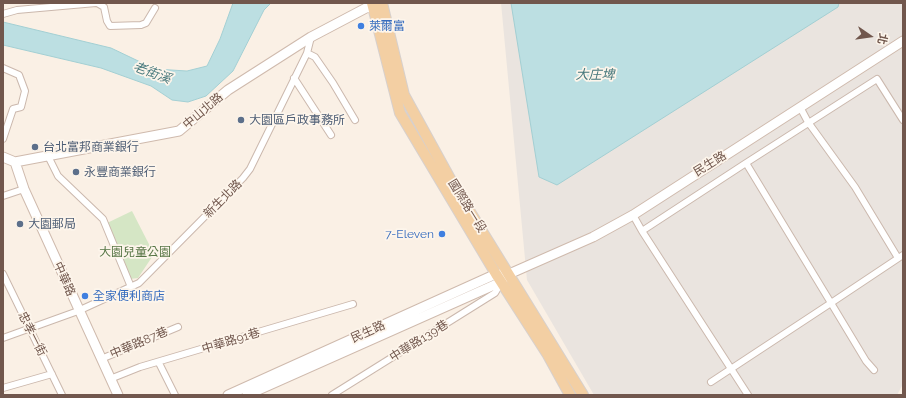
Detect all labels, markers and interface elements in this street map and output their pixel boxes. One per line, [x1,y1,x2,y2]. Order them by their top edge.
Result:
north arrow [850,16,890,56]
place label: 萊爾富 [369,19,405,33]
marker: 萊爾富 [356,21,366,31]
text: 北 [875,32,890,46]
water label: 老街溪 [131,59,173,87]
water label: 大庄埤 [576,67,614,83]
street label: 中山北路 [180,90,226,132]
place label: 大園區戶政事務所 [249,113,345,127]
marker: 大園區戶政事務所 [236,115,246,125]
place label: 台北富邦商業銀行 [43,140,139,154]
marker: 台北富邦商業銀行 [30,142,40,152]
street label: 民生路 [691,148,729,180]
place label: 永豐商業銀行 [84,165,156,179]
marker: 永豐商業銀行 [71,167,81,177]
street label: 新生北路 [201,177,245,221]
street label: 國際路一段 [445,177,489,235]
place label: 大園郵局 [28,217,76,231]
marker: 大園郵局 [15,219,25,229]
place label: 7-Eleven [385,227,434,241]
marker: 7-Eleven [437,229,447,239]
park label: 大園兒童公園 [99,245,171,259]
street label: 中華路 [50,260,78,298]
place label: 全家便利商店 [93,289,165,303]
marker: 全家便利商店 [80,291,90,301]
street label: 忠孝一街 [15,309,49,359]
street label: 中華路139巷 [387,317,451,365]
street label: 民生路 [349,318,387,346]
street label: 中華路87巷 [108,324,170,362]
street label: 中華路91巷 [200,325,262,357]

